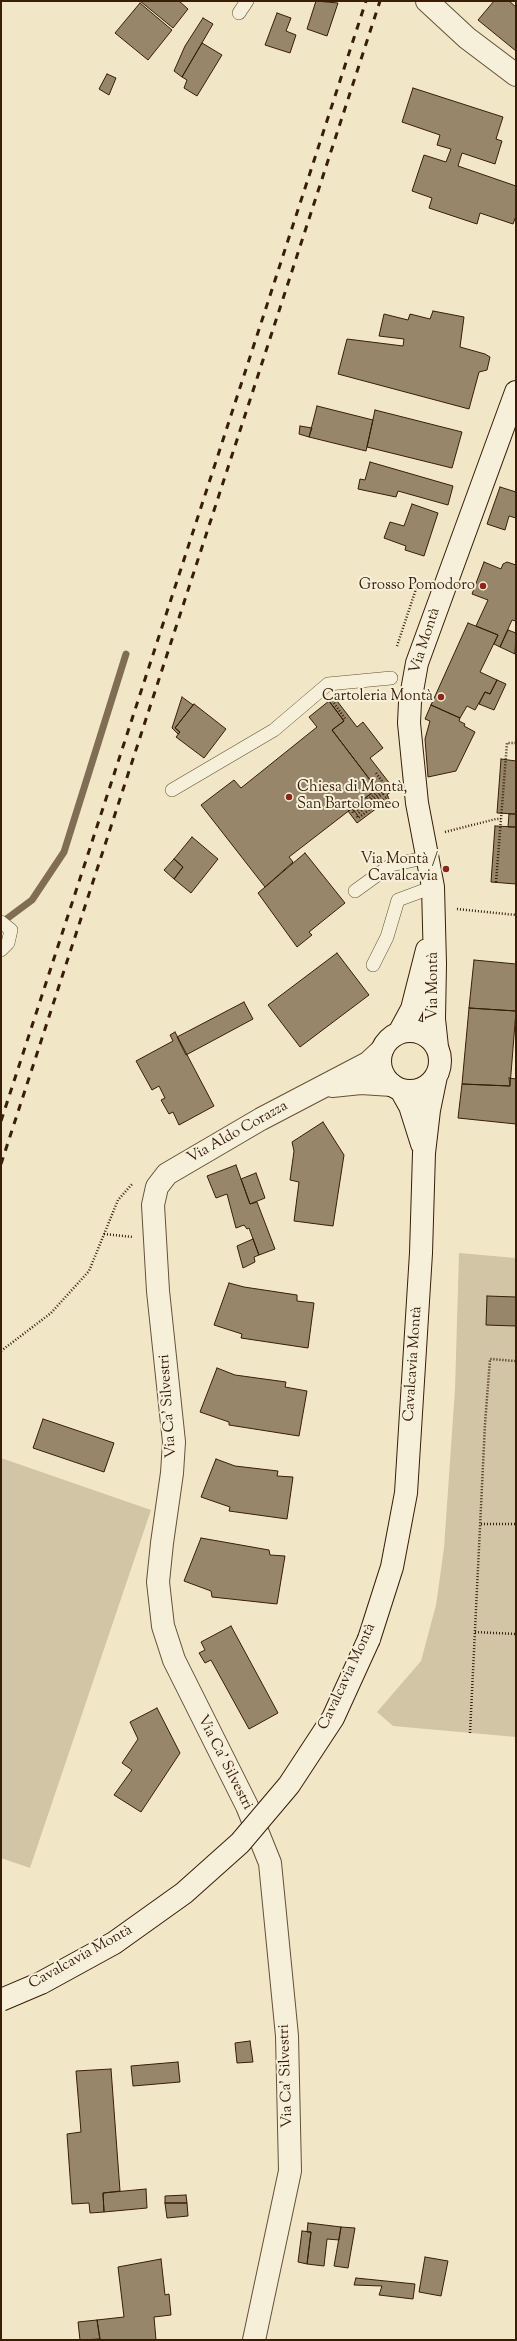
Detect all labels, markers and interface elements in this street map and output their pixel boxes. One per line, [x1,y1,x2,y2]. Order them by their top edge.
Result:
place label: Grosso Pomodoro [359,577,475,595]
marker: Grosso Pomodoro [478,581,488,591]
street label: Via Montà [407,606,445,676]
place label: Cartoleria Montà [322,688,433,706]
marker: Cartoleria Montà [436,692,446,702]
place label: Chiesa di Montà, San Bartolomeo [297,779,407,814]
marker: Chiesa di Montà, San Bartolomeo [284,792,294,802]
place label: Via Montà / Cavalcavia [360,851,438,886]
marker: Via Montà / Cavalcavia [441,864,451,874]
street label: Via Montà [425,952,443,1020]
street label: Via Aldo Corazza [185,1098,291,1168]
street label: Cavalcavia Montà [401,1306,427,1422]
street label: Via Ca' Silvestri [156,1354,182,1458]
street label: Cavalcavia Montà [315,1621,381,1733]
street label: Via Ca' Silvestri [192,1713,256,1813]
street label: Cavalcavia Montà [26,1922,136,1994]
street label: Via Ca' Silvestri [276,2024,298,2128]

